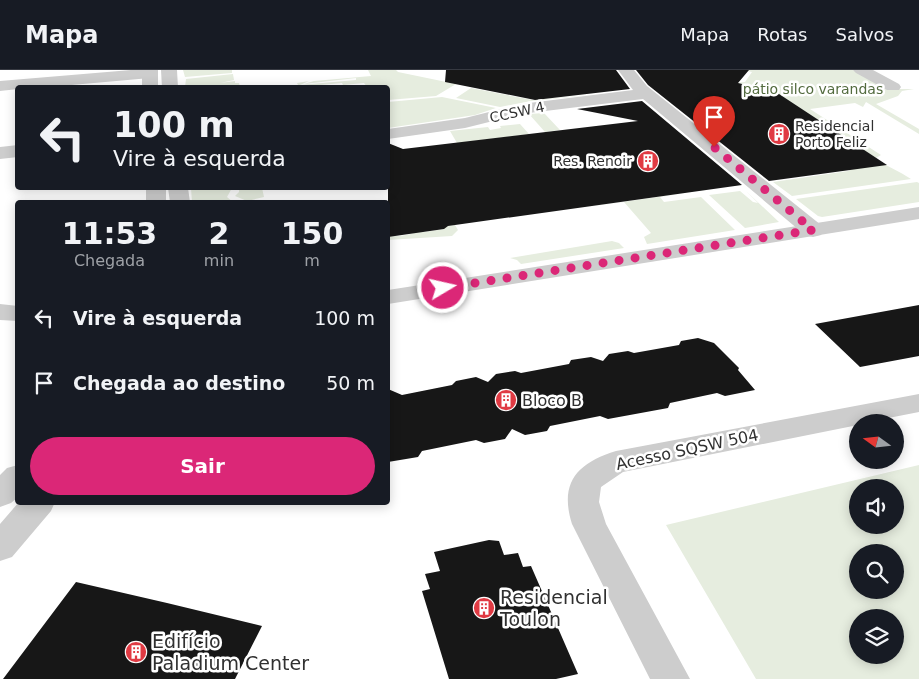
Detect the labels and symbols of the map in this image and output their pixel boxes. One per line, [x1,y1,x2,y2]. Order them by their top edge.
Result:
park label: pátio silco varandas [743,81,883,97]
pin [693,96,735,147]
street label: CCSW 4 [488,98,546,126]
place label: Residencial Porto Feliz [795,118,874,150]
building icon: Residencial Porto Feliz [767,122,791,146]
building icon: Res. Renoir [636,149,660,173]
place label: Res. Renoir [553,153,632,169]
position arrow [416,261,468,313]
building icon: Bloco B [494,388,518,412]
place label: Bloco B [522,391,582,410]
north arrow [849,414,904,469]
street label: Acesso SQSW 504 [614,425,760,474]
place label: Residencial Toulon [499,586,608,630]
building icon: Residencial Toulon [472,596,496,620]
place label: Edifício Paladium Center [152,630,309,674]
building icon: Edifício Paladium Center [124,640,148,664]

